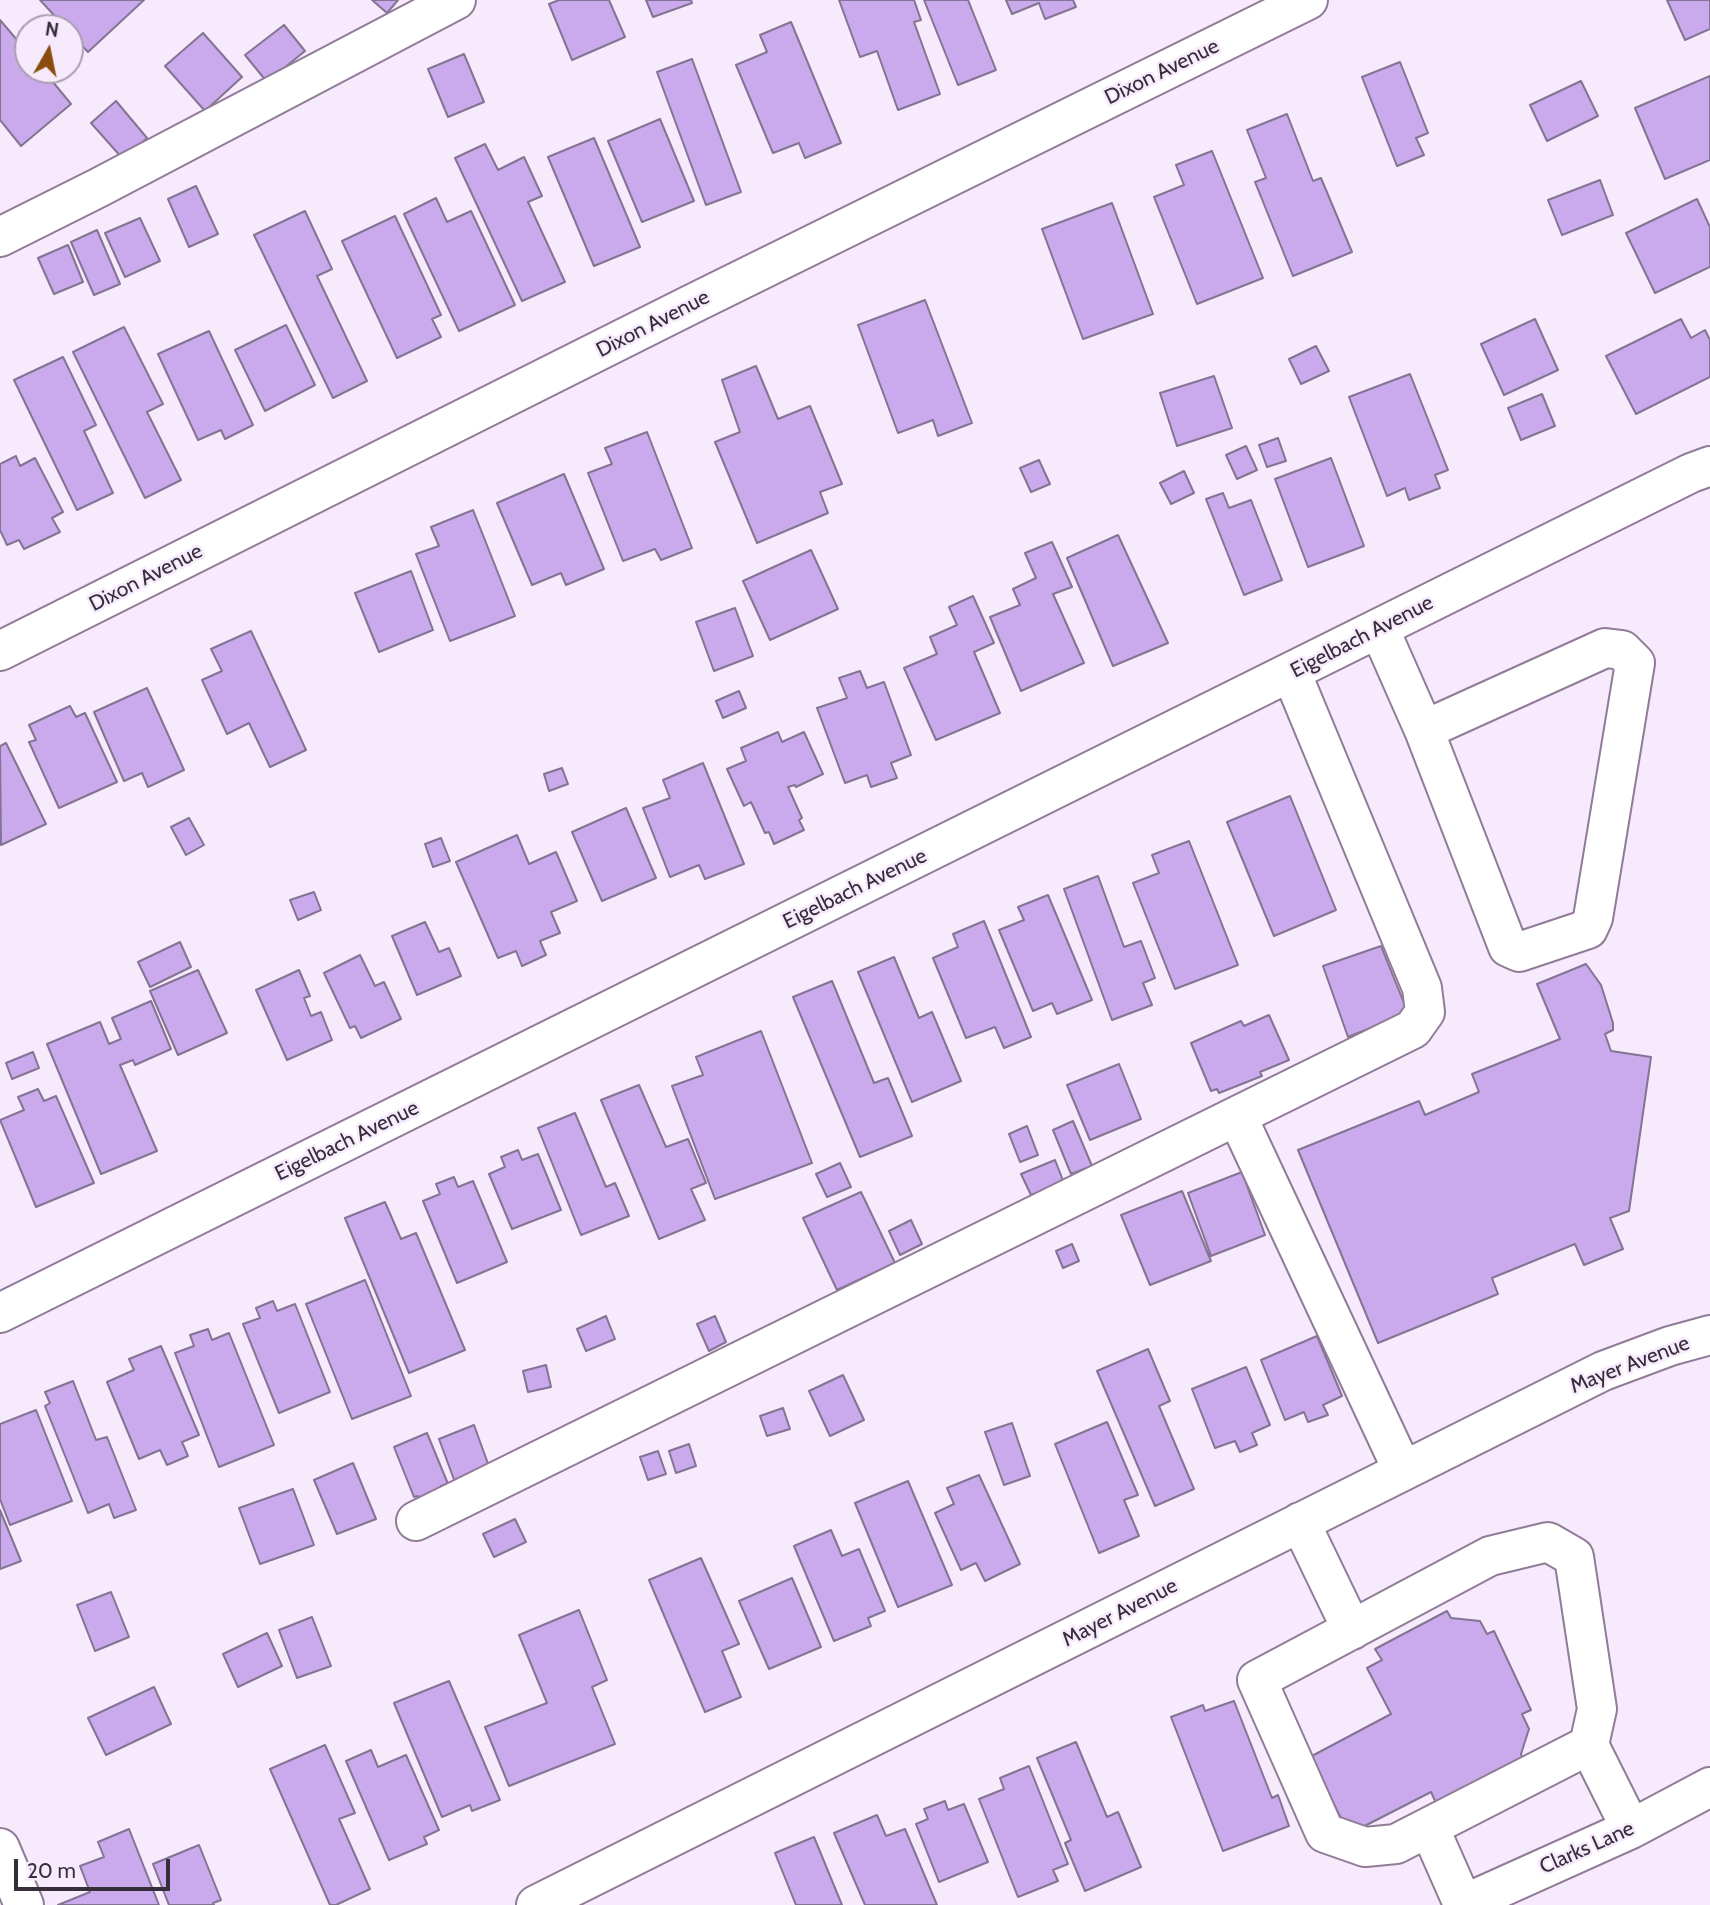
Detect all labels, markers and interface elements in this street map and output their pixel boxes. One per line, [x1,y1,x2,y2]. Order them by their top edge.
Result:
north arrow [14,14,84,84]
text: N [44,17,60,42]
street label: Dixon Avenue [1101,34,1223,110]
street label: Dixon Avenue [592,285,714,363]
street label: Dixon Avenue [85,539,207,617]
street label: Eigelbach Avenue [1286,590,1438,684]
street label: Eigelbach Avenue [779,843,931,935]
street label: Eigelbach Avenue [271,1095,423,1187]
street label: Mayer Avenue [1567,1331,1693,1399]
street label: Mayer Avenue [1058,1573,1182,1653]
street label: Clarks Lane [1536,1816,1638,1880]
scale bar [18,1846,173,1890]
text: 20 m [27,1858,76,1883]

